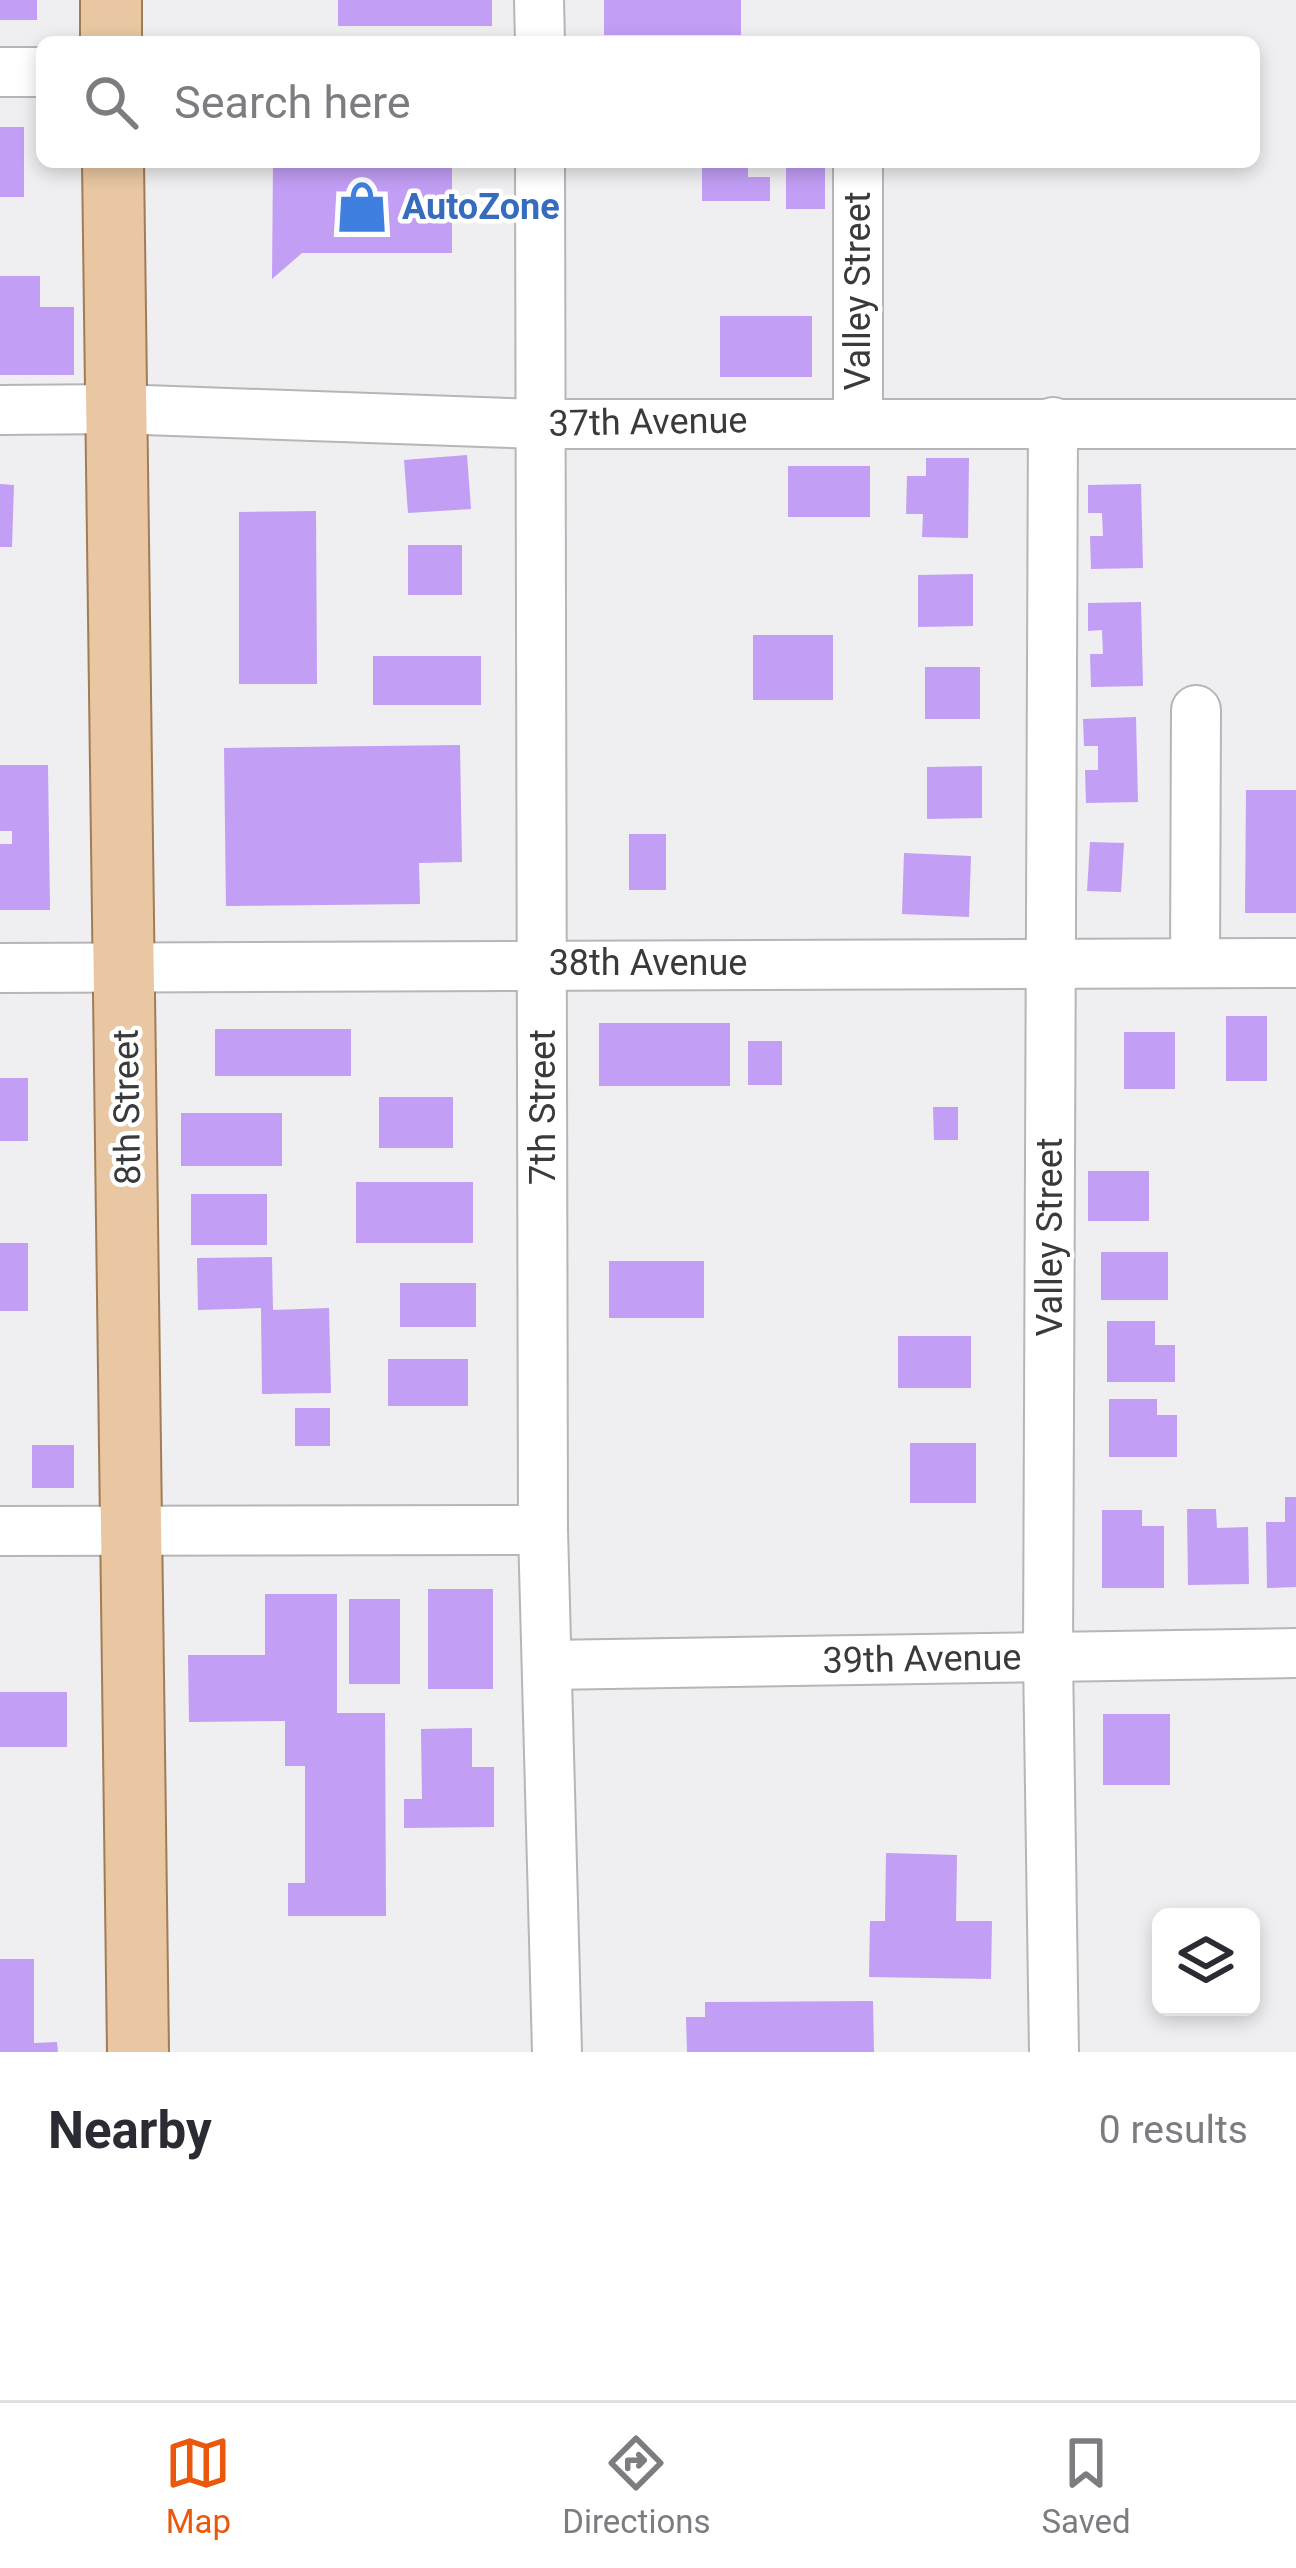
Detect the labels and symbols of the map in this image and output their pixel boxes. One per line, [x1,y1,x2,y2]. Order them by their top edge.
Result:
shop icon: AutoZone [333,178,391,236]
place label: AutoZone [402,186,560,228]
street label: Valley Street [837,191,879,391]
street label: 37th Avenue [548,399,748,445]
street label: 38th Avenue [549,942,747,984]
street label: 8th Street [105,1029,149,1185]
street label: 7th Street [522,1029,564,1185]
street label: Valley Street [1029,1137,1071,1337]
street label: 39th Avenue [822,1636,1022,1682]

